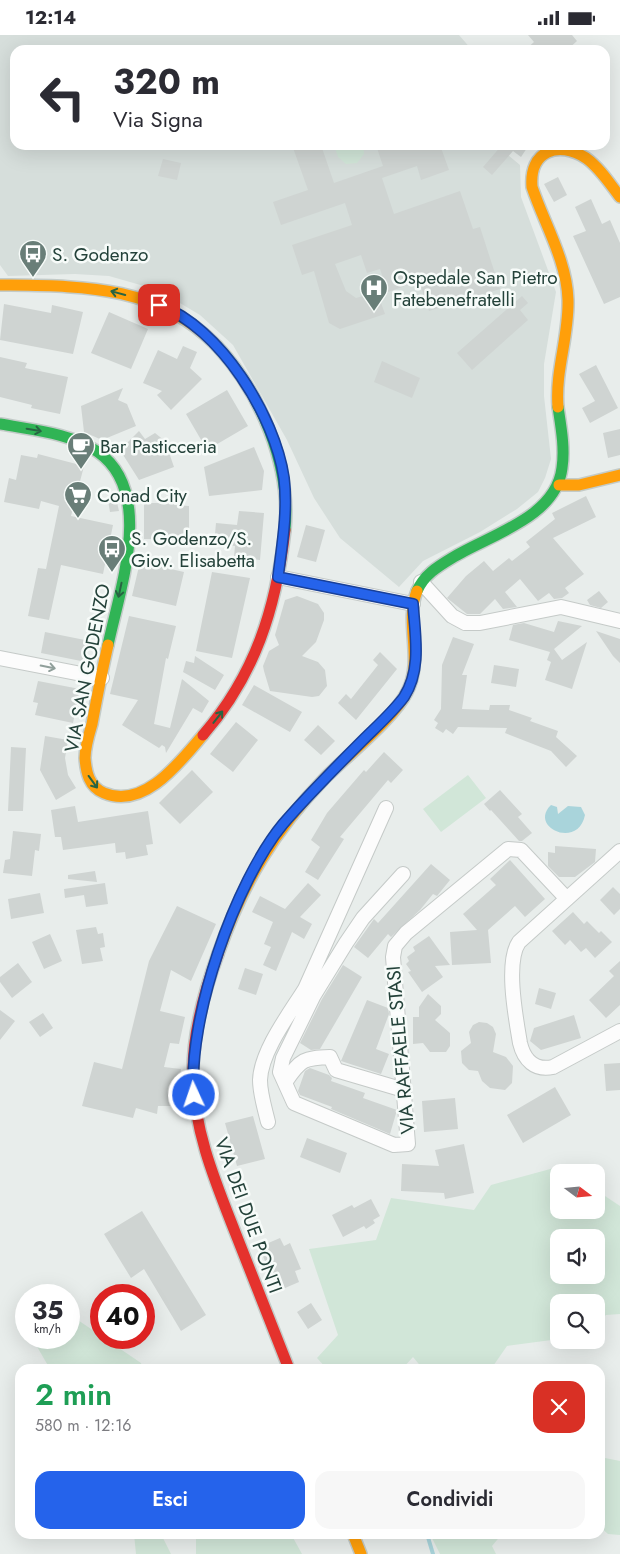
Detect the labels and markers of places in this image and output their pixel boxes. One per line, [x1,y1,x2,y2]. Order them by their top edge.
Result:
bus stop icon: S. Godenzo [18,239,48,278]
place label: S. Godenzo [52,241,148,268]
place label: Ospedale San Pietro Fatebenefratelli [393,264,558,313]
hospital icon: Ospedale San Pietro Fatebenefratelli [359,273,389,312]
pin [138,284,180,326]
cafe icon: Bar Pasticceria [66,431,96,470]
place label: Bar Pasticceria [100,433,217,460]
supermarket icon: Conad City [63,480,93,519]
place label: Conad City [97,482,188,509]
place label: S. Godenzo/S. Giov. Elisabetta [131,525,255,574]
bus stop icon: S. Godenzo/S. Giov. Elisabetta [97,534,127,573]

